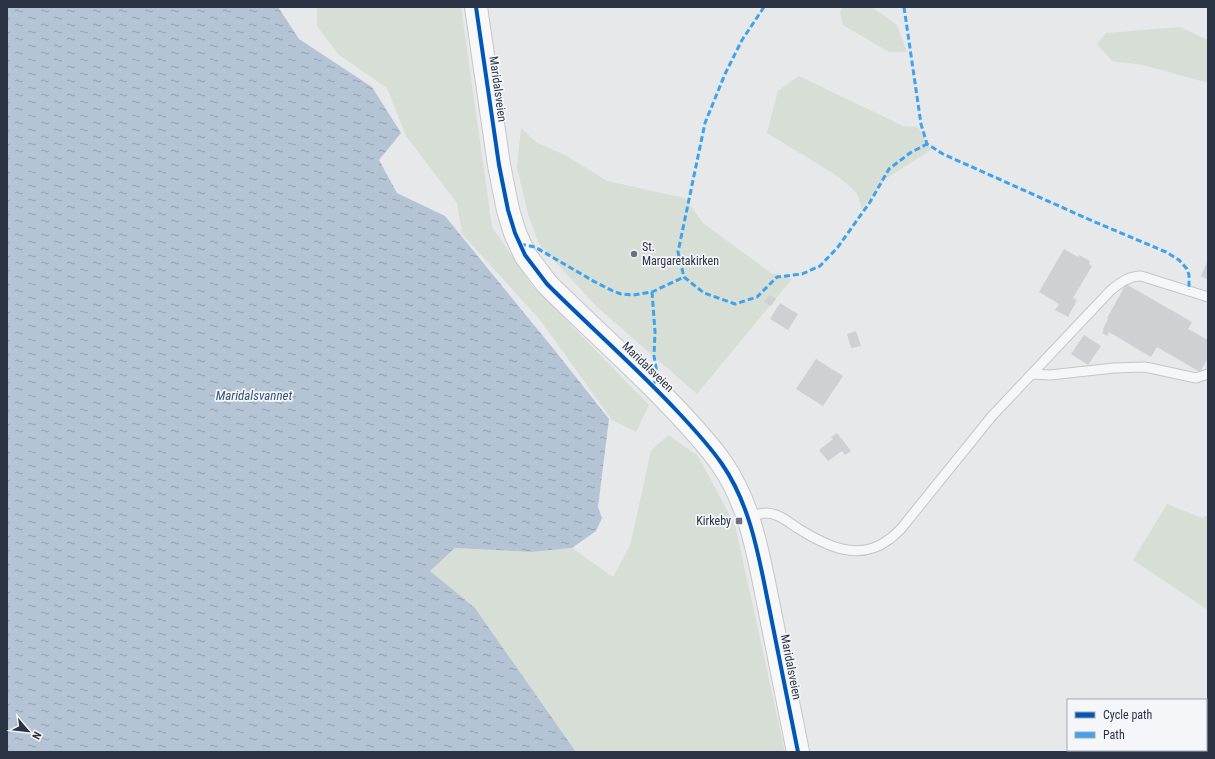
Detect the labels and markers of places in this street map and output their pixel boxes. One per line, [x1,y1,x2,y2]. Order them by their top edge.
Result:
place label: St. Margaretakirken [642,240,719,268]
marker: St. Margaretakirken [629,249,639,259]
place label: Kirkeby [696,514,731,528]
marker: Kirkeby [734,516,744,526]

